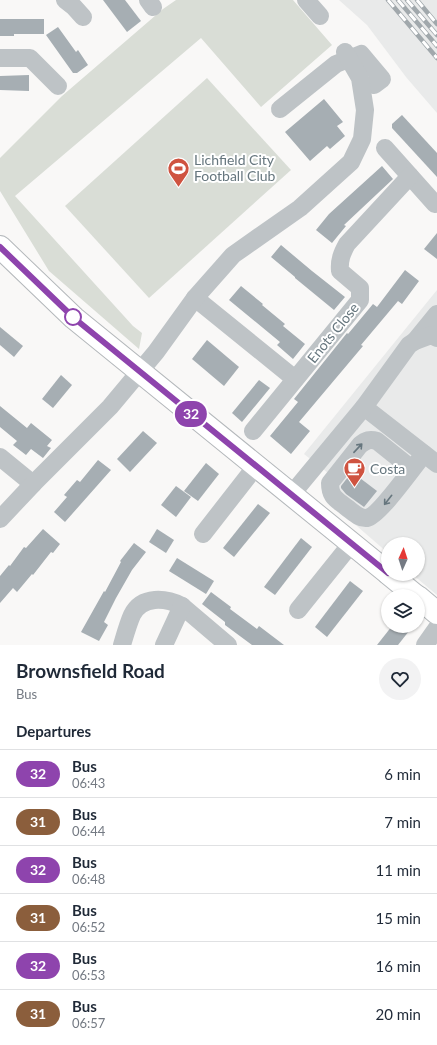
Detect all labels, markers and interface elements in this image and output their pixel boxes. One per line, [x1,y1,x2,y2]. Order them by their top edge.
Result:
place label: Lichfield City Football Club [194,151,276,184]
sports icon: Lichfield City Football Club [165,155,191,188]
street label: Enots Close [303,299,362,366]
unlabelled marker [64,308,82,326]
line badge: 32 [173,401,209,427]
text: 32 [183,405,199,422]
one-way arrow [354,443,363,453]
cafe icon: Costa [342,456,368,489]
place label: Costa [370,460,405,477]
one-way arrow [383,494,392,505]
north arrow [381,537,425,581]
map controls [381,537,425,633]
button: layers [381,589,425,633]
button: heart [379,658,421,700]
text: Brownsfield Road [16,659,165,682]
text: Bus [16,686,37,702]
text: Departures [16,722,91,740]
text: Bus [72,757,97,775]
text: 32 [30,765,46,782]
text: 6 min [384,765,421,783]
text: 06:43 [72,775,105,791]
text: Bus [72,805,97,823]
text: 31 [30,813,46,830]
text: 7 min [384,813,421,831]
text: 06:44 [72,823,105,839]
text: Bus [72,853,97,871]
text: 32 [30,861,46,878]
text: 11 min [375,861,421,879]
text: 06:48 [72,871,105,887]
text: Bus [72,901,97,919]
text: 31 [30,909,46,926]
text: 15 min [375,909,421,927]
text: 06:52 [72,919,105,935]
text: Bus [72,949,97,967]
text: 32 [30,957,46,974]
text: 16 min [375,957,421,975]
text: 06:53 [72,967,105,983]
text: Bus [72,997,97,1015]
text: 31 [30,1005,46,1022]
text: 20 min [375,1005,421,1023]
text: 06:57 [72,1015,105,1031]

